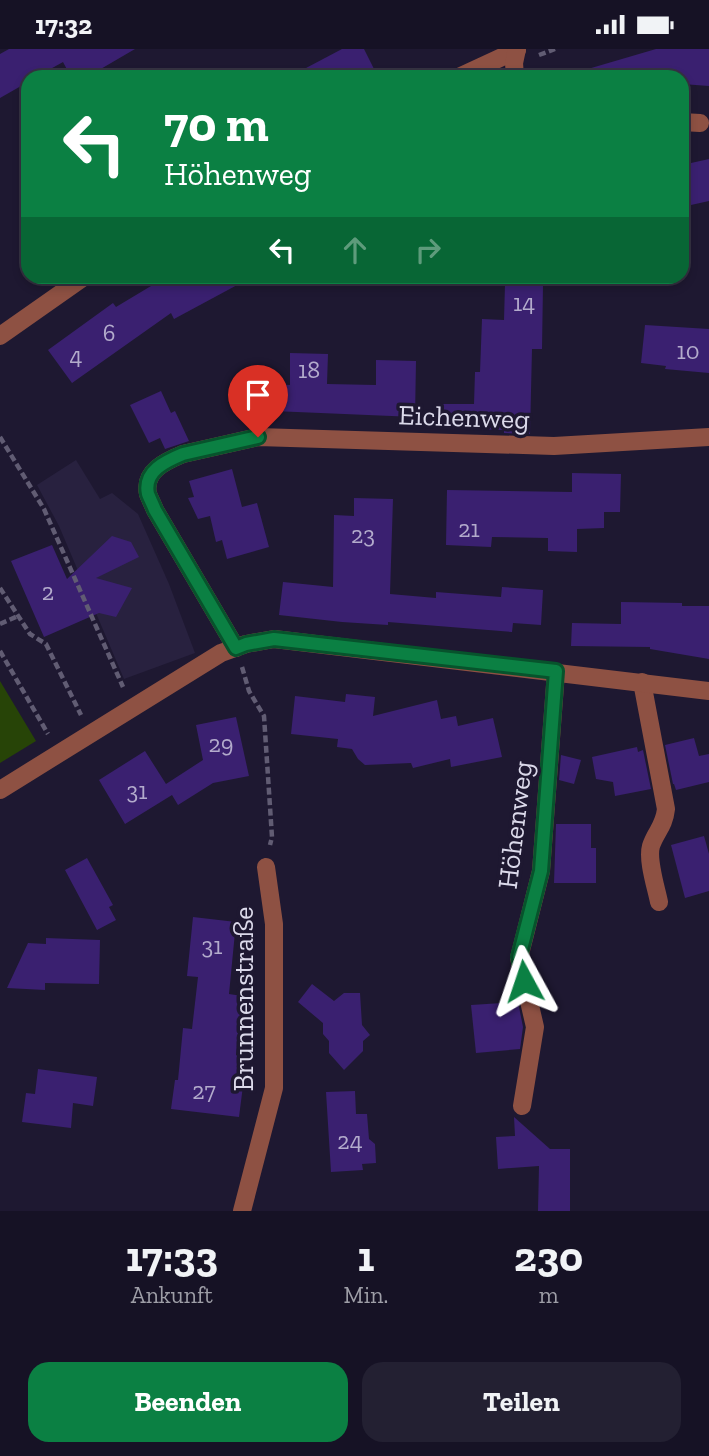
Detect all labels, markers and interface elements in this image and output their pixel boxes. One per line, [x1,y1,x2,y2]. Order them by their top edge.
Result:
text: 17:32 [35,9,92,41]
text: 70 m [164,95,269,154]
icon: left [49,98,140,189]
text: Höhenweg [164,155,311,193]
icon: left [263,231,301,269]
icon: ahead [336,231,374,269]
icon: right [409,231,447,269]
house number: 14 [513,288,535,317]
house number: 6 [103,318,115,347]
house number: 10 [676,336,700,365]
house number: 4 [70,341,83,370]
house number: 18 [298,355,320,384]
pin [228,365,288,437]
icon: arrive [239,376,277,414]
street label: Eichenweg [398,398,530,436]
house number: 21 [458,514,480,543]
house number: 23 [351,520,375,549]
house number: 2 [42,577,54,606]
house number: 29 [208,729,234,758]
street label: Höhenweg [491,759,539,891]
house number: 31 [127,776,147,805]
street label: Brunnenstraße [227,906,260,1092]
house number: 31 [202,931,222,960]
position arrow [487,944,561,1018]
house number: 27 [192,1076,216,1105]
house number: 24 [337,1126,363,1155]
text: 17:33 [126,1231,218,1282]
text: 1 [357,1231,374,1282]
text: 230 [514,1231,583,1282]
text: Ankunft [131,1281,213,1309]
text: Min. [344,1281,388,1309]
text: m [539,1281,559,1309]
button: Beenden [28,1362,348,1442]
button: Teilen [362,1362,681,1442]

